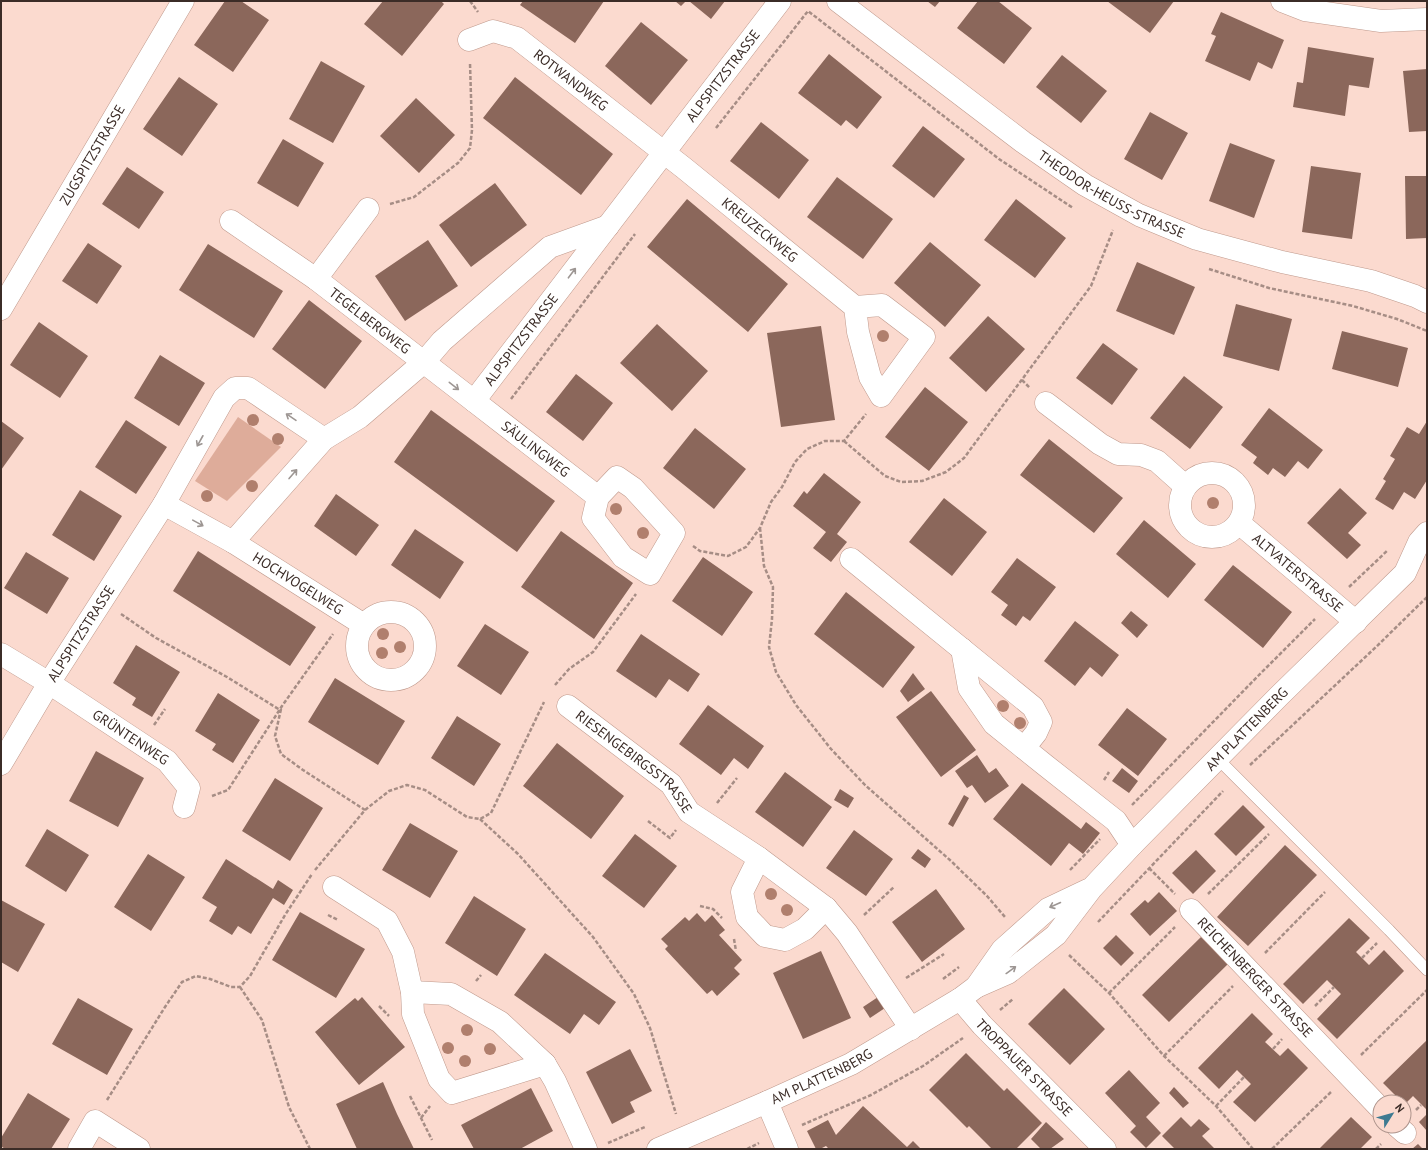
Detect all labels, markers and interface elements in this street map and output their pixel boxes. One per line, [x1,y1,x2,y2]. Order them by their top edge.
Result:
street label: ALPSPITZSTRASSE [682,26,764,126]
street label: ROTWANDWEG [530,45,612,115]
street label: ZUGSPITZSTRASSE [55,101,129,208]
street label: THEODOR-HEUSS-STRASSE [1035,146,1188,242]
street label: KREUZECKWEG [718,193,802,266]
one-way arrow [568,268,576,279]
street label: TEGELBERGWEG [325,283,414,358]
street label: ALPSPITZSTRASSE [480,290,562,389]
one-way arrow [449,381,460,390]
one-way arrow [286,413,297,421]
street label: SÄULINGWEG [498,417,574,481]
one-way arrow [195,435,203,447]
one-way arrow [288,469,298,479]
one-way arrow [192,520,204,528]
street label: ALTVATERSTRASSE [1249,529,1347,616]
street label: HOCHVOGELWEG [249,548,347,619]
street label: ALPSPITZSTRASSE [43,582,119,685]
street label: AM PLATTENBERG [1201,683,1292,774]
street label: GRÜNTENWEG [89,705,172,769]
street label: RIESENGEBIRGSSTRASSE [572,706,696,817]
one-way arrow [1050,902,1062,909]
street label: REICHENBERGER STRASSE [1194,913,1317,1041]
one-way arrow [1005,966,1016,974]
street label: TROPPAUER STRASSE [972,1015,1077,1120]
street label: AM PLATTENBERG [768,1044,876,1108]
north arrow [1372,1094,1412,1134]
text: N [1392,1101,1408,1115]

